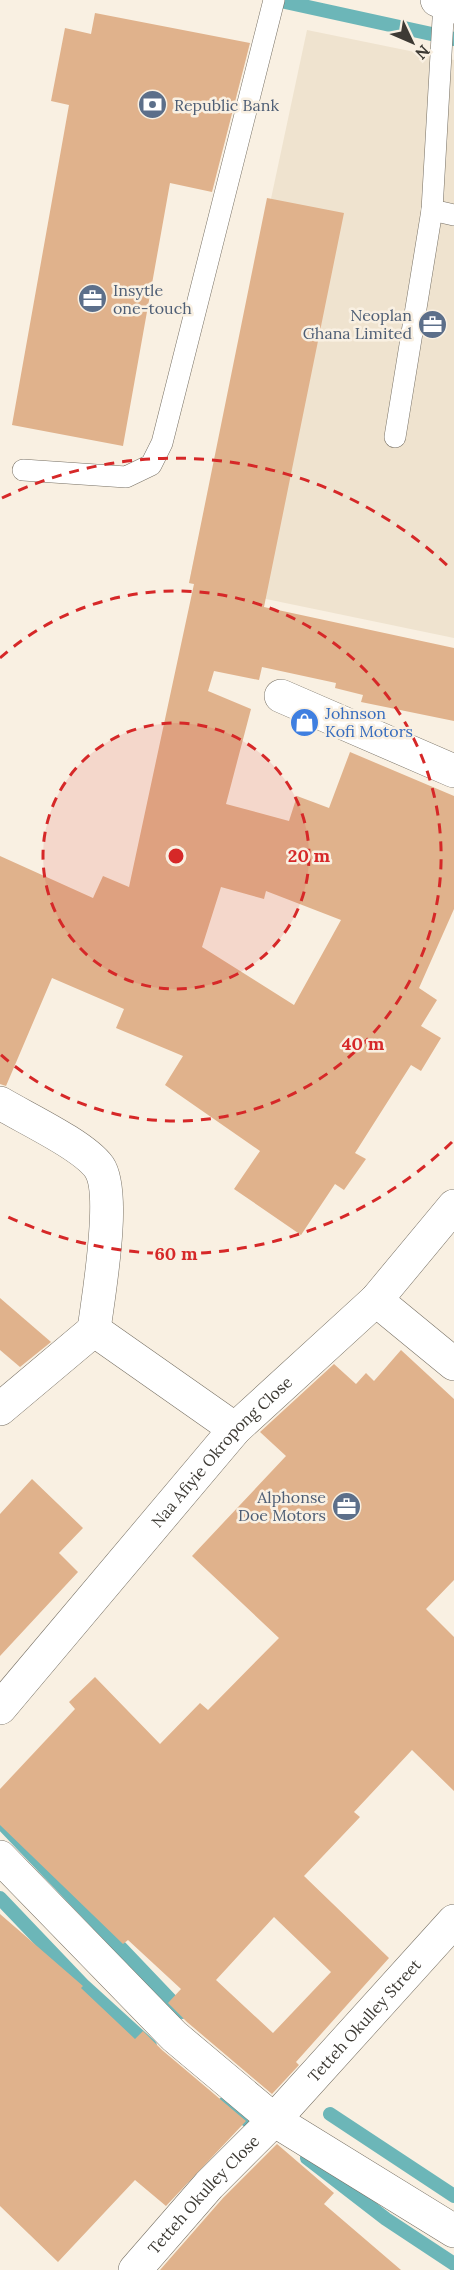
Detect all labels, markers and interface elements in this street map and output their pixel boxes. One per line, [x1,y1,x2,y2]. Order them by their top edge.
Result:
north arrow [382,12,442,72]
text: N [411,41,434,64]
bank icon: Republic Bank [137,89,169,121]
place label: Republic Bank [174,95,280,115]
place label: Insytle one-touch [113,280,192,318]
office icon: Insytle one-touch [76,283,108,315]
place label: Neoplan Ghana Limited [303,305,412,343]
office icon: Neoplan Ghana Limited [417,308,449,340]
place label: Johnson Kofi Motors [324,703,413,741]
shop icon: Johnson Kofi Motors [288,706,320,738]
text: 20 m [288,844,331,867]
centre of rings [166,846,186,866]
text: 40 m [342,1032,385,1055]
text: 60 m [154,1242,198,1265]
street label: Naa Afiyie Okropong Close [147,1372,296,1531]
place label: Alphonse Doe Motors [238,1487,326,1525]
office icon: Alphonse Doe Motors [331,1490,363,1522]
street label: Tetteh Okulley Street [303,1954,426,2086]
street label: Tetteh Okulley Close [144,2130,264,2258]

